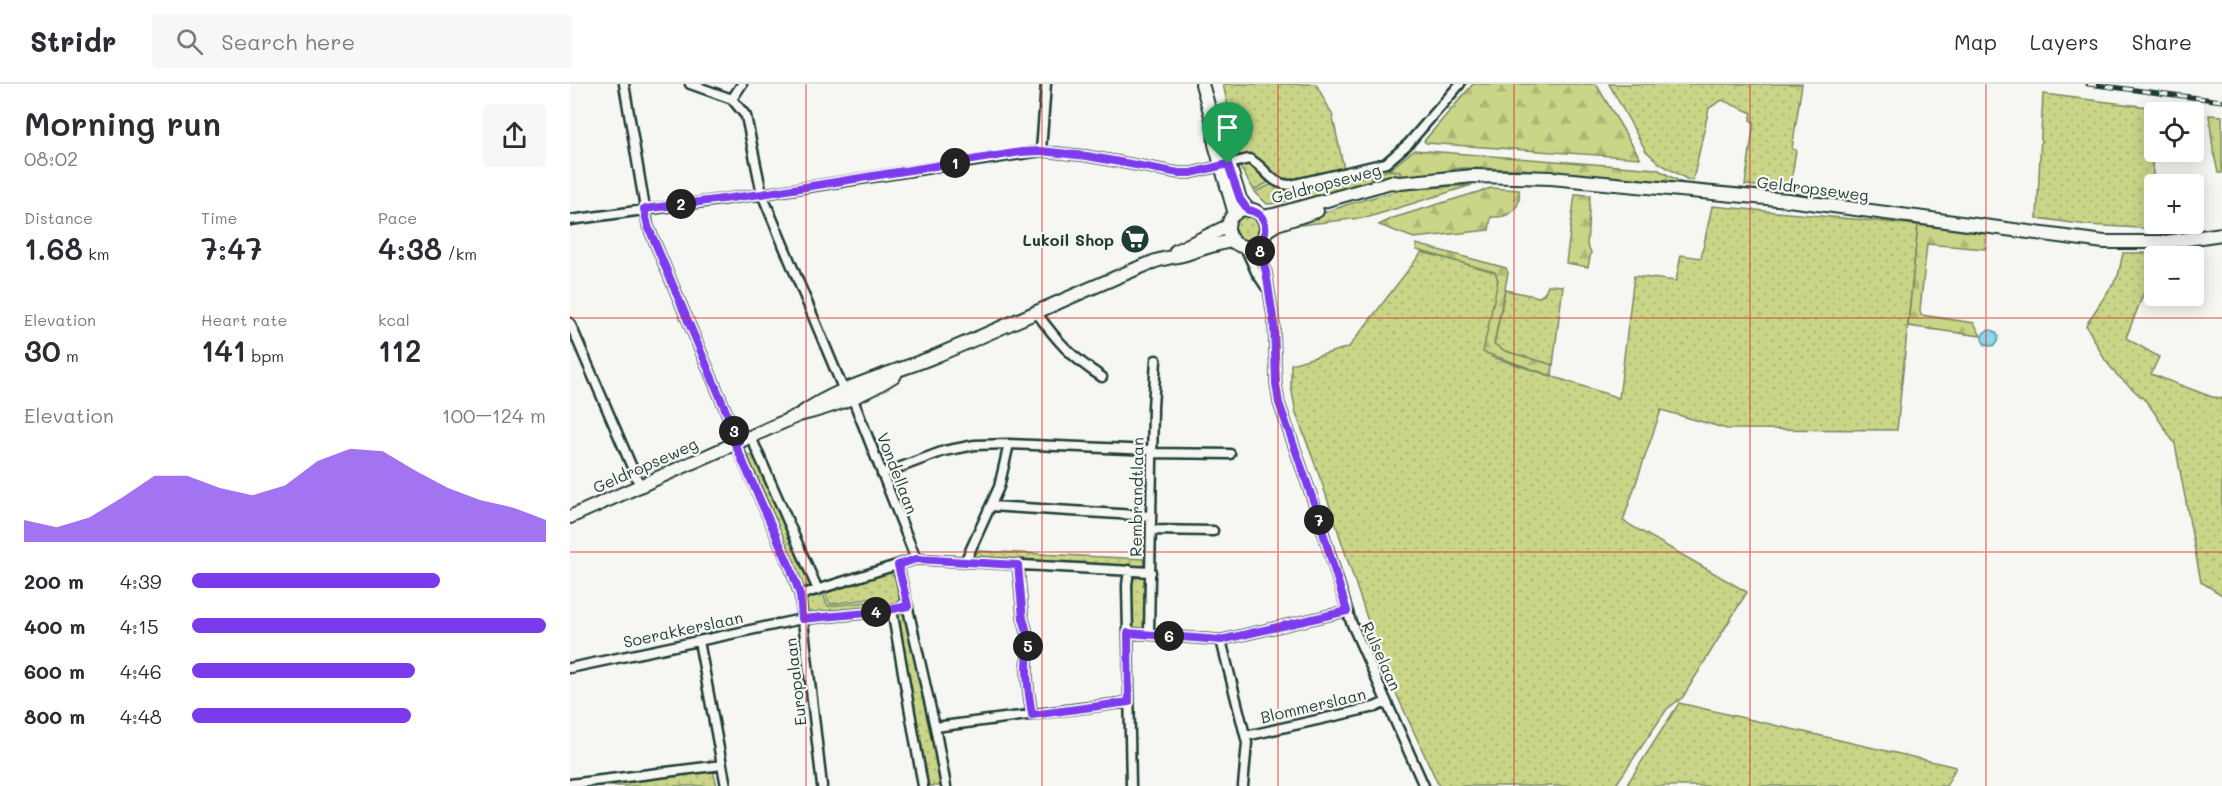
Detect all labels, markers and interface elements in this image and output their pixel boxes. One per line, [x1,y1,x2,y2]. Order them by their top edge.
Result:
search box [152,14,572,68]
text: Stridr [30,23,116,59]
icon: search [173,25,206,58]
text: Search here [221,27,355,56]
text: Map [1954,28,1997,55]
text: Layers [2030,28,2099,55]
text: Share [2132,28,2192,55]
text: Morning run [24,101,221,144]
pin [1202,102,1253,164]
map controls [2144,102,2204,306]
button: locate [2144,102,2204,162]
button: share [483,104,546,167]
icon: arrive [1211,111,1244,144]
text: 08:02 [24,145,78,171]
pin: 1 [940,148,970,178]
text: 1 [951,152,959,173]
street label: Geldropseweg [1269,158,1383,208]
street label: Geldropseweg [1756,171,1870,205]
button: + [2144,174,2204,234]
pin: 2 [666,189,696,219]
text: 2 [677,193,685,214]
text: Distance [24,207,93,228]
text: Time [201,207,237,228]
text: Pace [378,207,417,228]
supermarket icon: Lukoil Shop [1119,223,1151,255]
text: 1.68 [24,228,83,268]
text: 7:47 [201,228,262,268]
text: 4:38 [378,228,442,268]
place label: Lukoil Shop [1023,229,1114,250]
pin: 8 [1245,236,1275,266]
text: 8 [1255,240,1265,261]
text: km [83,243,109,264]
text: /km [442,243,477,264]
button: − [2144,246,2204,306]
text: Elevation [24,309,96,330]
text: Heart rate [201,309,287,330]
text: kcal [378,309,410,330]
text: 30 [24,330,61,370]
text: 141 [201,330,246,370]
text: 112 [378,330,421,370]
text: m [61,345,79,366]
text: bpm [246,345,284,366]
text: Elevation [24,402,114,428]
text: 100–124 m [442,402,546,428]
pin: 3 [719,416,749,446]
text: 3 [729,420,739,441]
street label: Vondellaan [873,429,923,517]
street label: Geldropseweg [589,433,701,497]
street label: Rembrandtlaan [1124,437,1148,557]
pin: 7 [1304,505,1334,535]
text: 7 [1315,509,1323,530]
text: 200 m [24,568,84,594]
text: 4:39 [120,568,161,594]
pin: 4 [861,597,891,627]
text: 4 [871,601,881,622]
street label: Soerakkerslaan [621,606,745,652]
text: 400 m [24,613,85,639]
text: 4:15 [120,613,159,639]
street label: Rulselaan [1357,618,1407,694]
pin: 6 [1154,621,1184,651]
text: 6 [1164,625,1174,646]
pin: 5 [1013,631,1043,661]
text: 5 [1023,635,1033,656]
street label: Europalaan [779,637,811,727]
text: 600 m [24,658,85,684]
text: 4:46 [120,658,162,684]
street label: Blommerslaan [1258,683,1368,727]
text: 800 m [24,703,85,729]
text: 4:48 [120,703,162,729]

